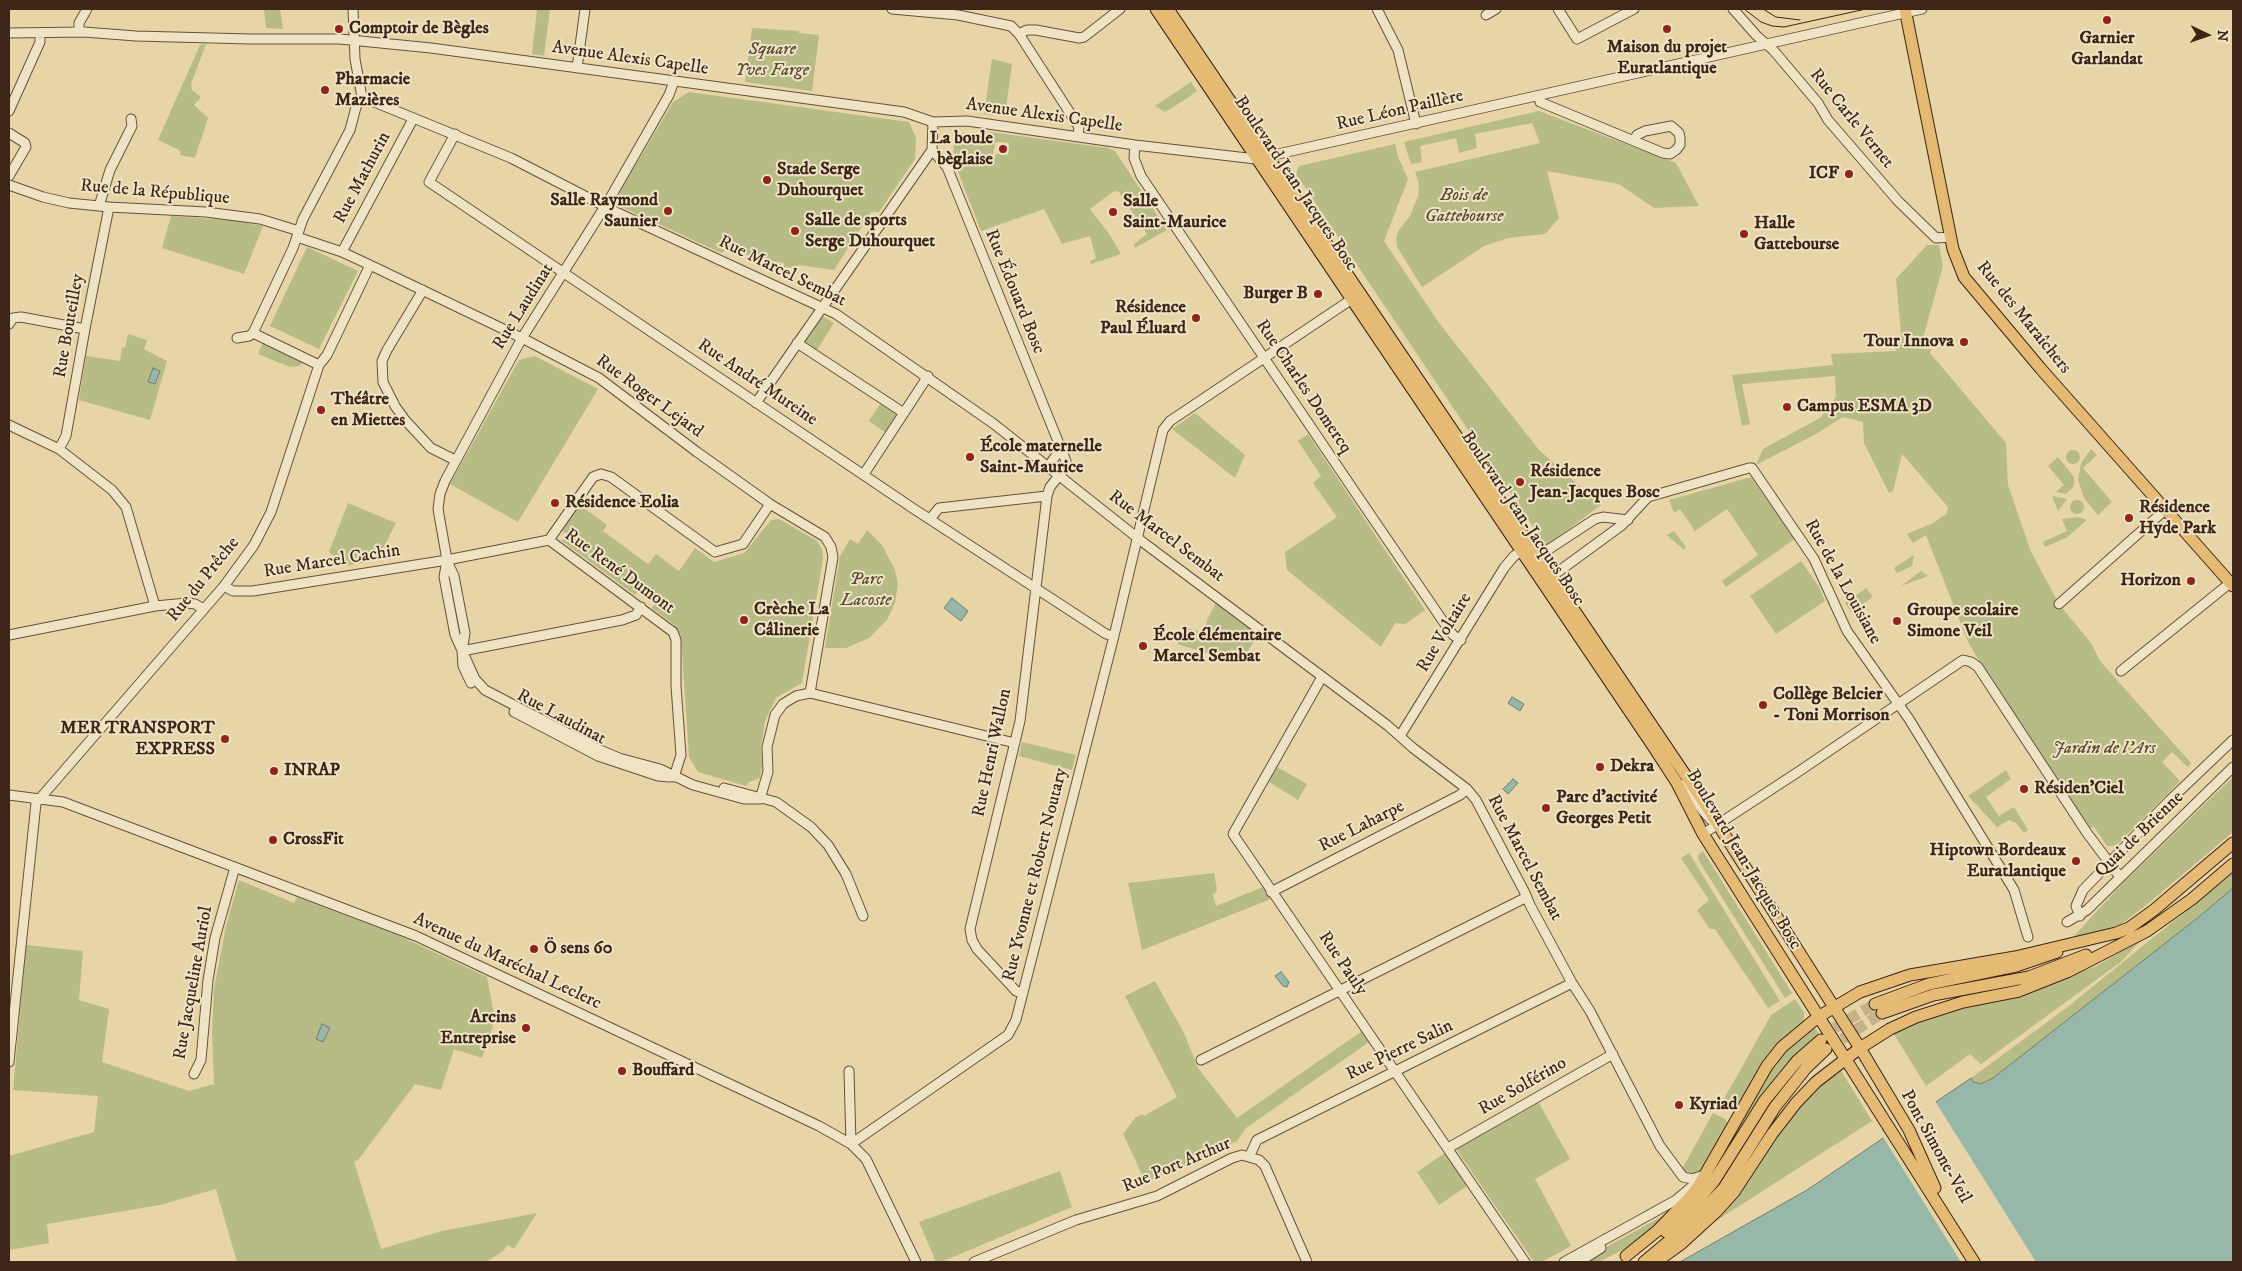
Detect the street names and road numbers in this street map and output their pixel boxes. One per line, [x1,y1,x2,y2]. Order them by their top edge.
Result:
street label: Avenue Alexis Capelle [550,37,710,81]
street label: Rue Carle Vernet [1804,65,1898,173]
street label: Rue Léon Paillère [1334,86,1466,136]
street label: Boulevard Jean-Jacques Bosc [1228,92,1362,276]
street label: Avenue Alexis Capelle [964,94,1124,138]
street label: Rue Mathurin [330,129,396,227]
street label: Rue de la République [80,176,230,210]
street label: Rue Édouard Bosc [979,227,1049,357]
street label: Rue Marcel Sembat [715,232,849,312]
street label: Rue des Maraîchers [1971,257,2075,379]
street label: Rue Laudinat [489,260,559,354]
street label: Rue Bouteilley [50,272,90,380]
street label: Rue Charles Domercq [1250,316,1356,458]
street label: Rue André Mureine [693,335,821,431]
street label: Rue Roger Lejard [591,351,707,443]
street label: Boulevard Jean-Jacques Bosc [1455,427,1589,611]
street label: Rue Marcel Sembat [1104,486,1228,588]
street label: Rue de la Louisiane [1799,516,1885,648]
street label: Rue René Dumont [560,525,678,619]
street label: Rue du Prêche [163,533,245,627]
street label: Rue Marcel Cachin [262,541,402,583]
street label: Rue Voltaire [1413,589,1477,677]
street label: Rue Laudinat [513,686,609,750]
street label: Rue Henri Wallon [969,687,1017,819]
street label: Rue Yvonne et Robert Noutary [999,766,1073,984]
street label: Boulevard Jean-Jacques Bosc [1681,766,1805,954]
street label: Quai de Brienne [2091,787,2189,883]
street label: Rue Marcel Sembat [1482,791,1566,925]
street label: Rue Laharpe [1316,796,1408,858]
street label: Rue Jacqueline Auriol [170,905,218,1061]
street label: Avenue du Maréchal Leclerc [410,909,604,1015]
street label: Rue Pauly [1313,928,1371,1000]
street label: Rue Pierre Salin [1343,1016,1457,1086]
street label: Rue Solférino [1475,1053,1571,1121]
street label: Pont Simone-Veil [1895,1087,1975,1207]
street label: Rue Port Arthur [1120,1133,1234,1199]

